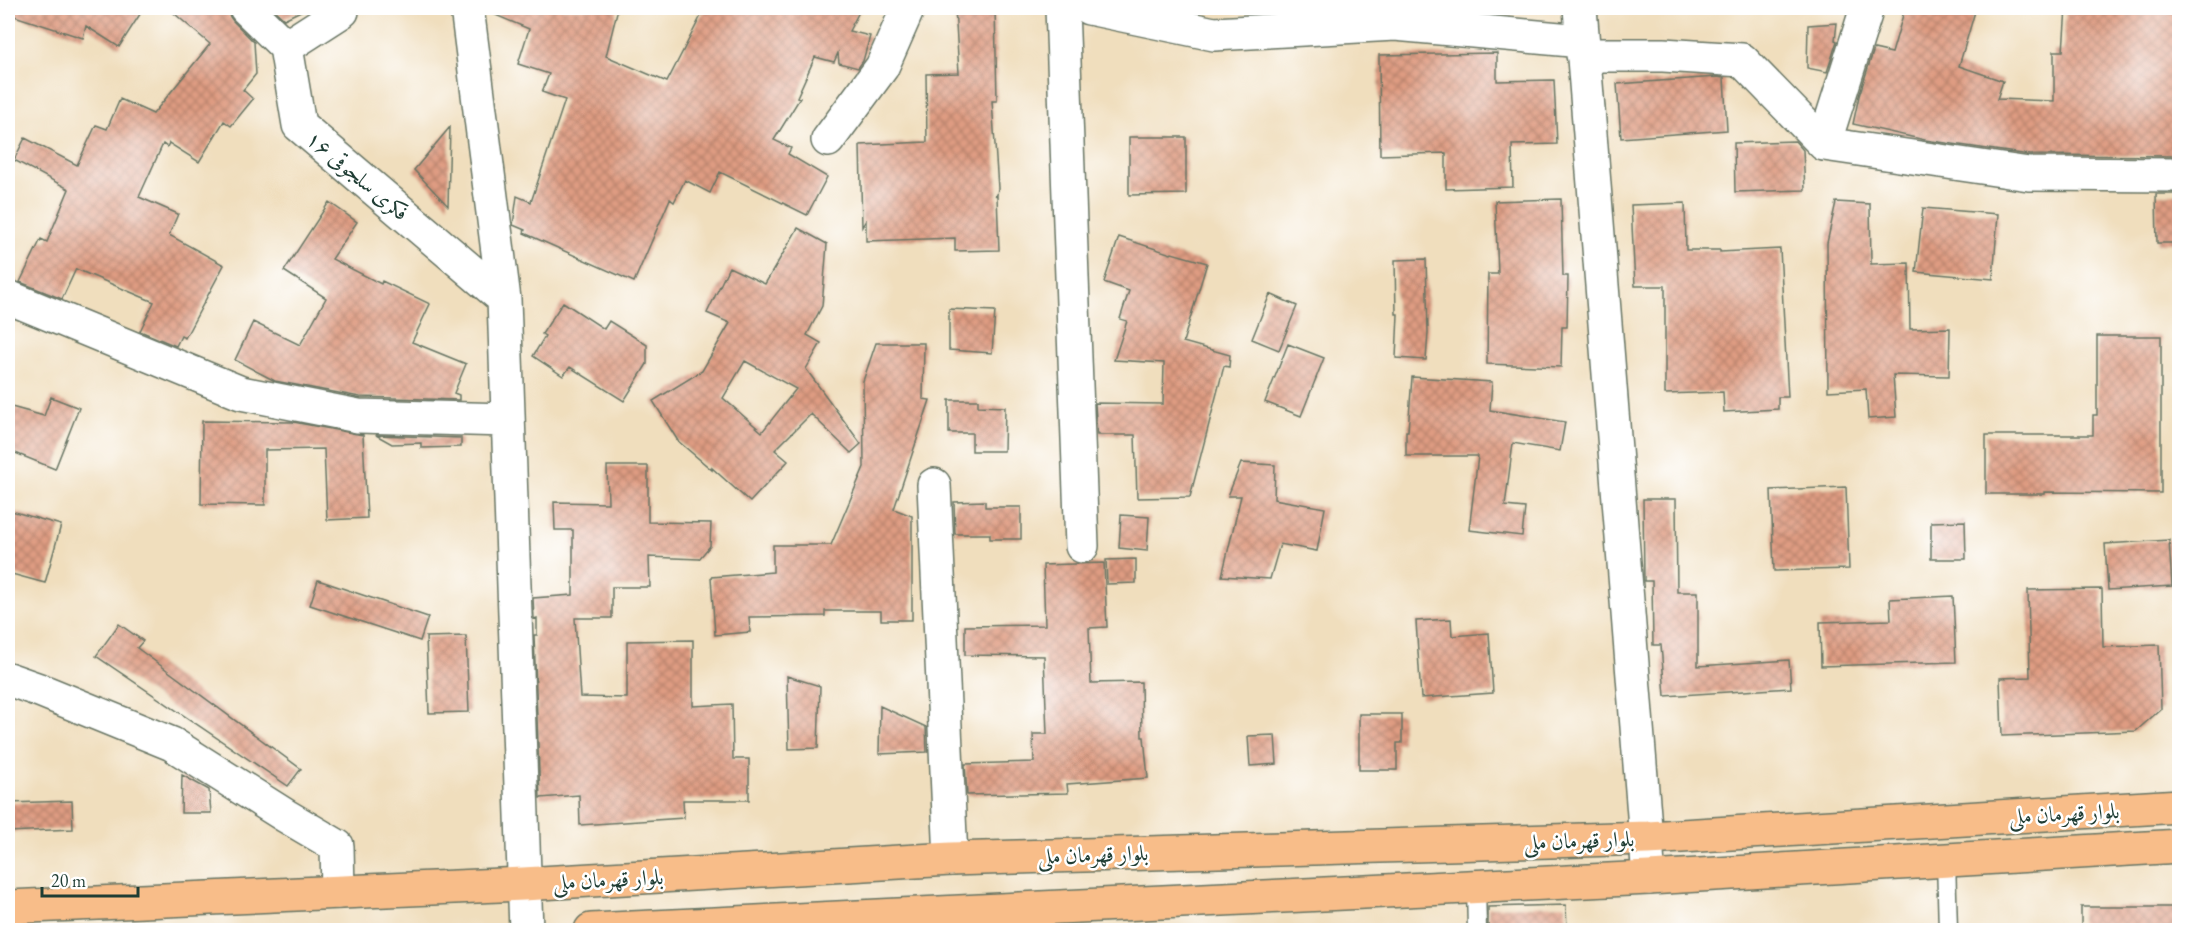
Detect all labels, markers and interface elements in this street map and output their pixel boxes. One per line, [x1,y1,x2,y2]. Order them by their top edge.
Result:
street label: فکری سلجوقی ۱۶ [300,124,415,227]
street label: بلوار قهرمان ملی [2008,796,2120,833]
street label: بلوار قهرمان ملی [1523,824,1635,859]
street label: بلوار قهرمان ملی [1037,838,1149,873]
scale bar [42,860,138,898]
street label: بلوار قهرمان ملی [552,862,664,899]
text: 20 m [51,869,86,892]

